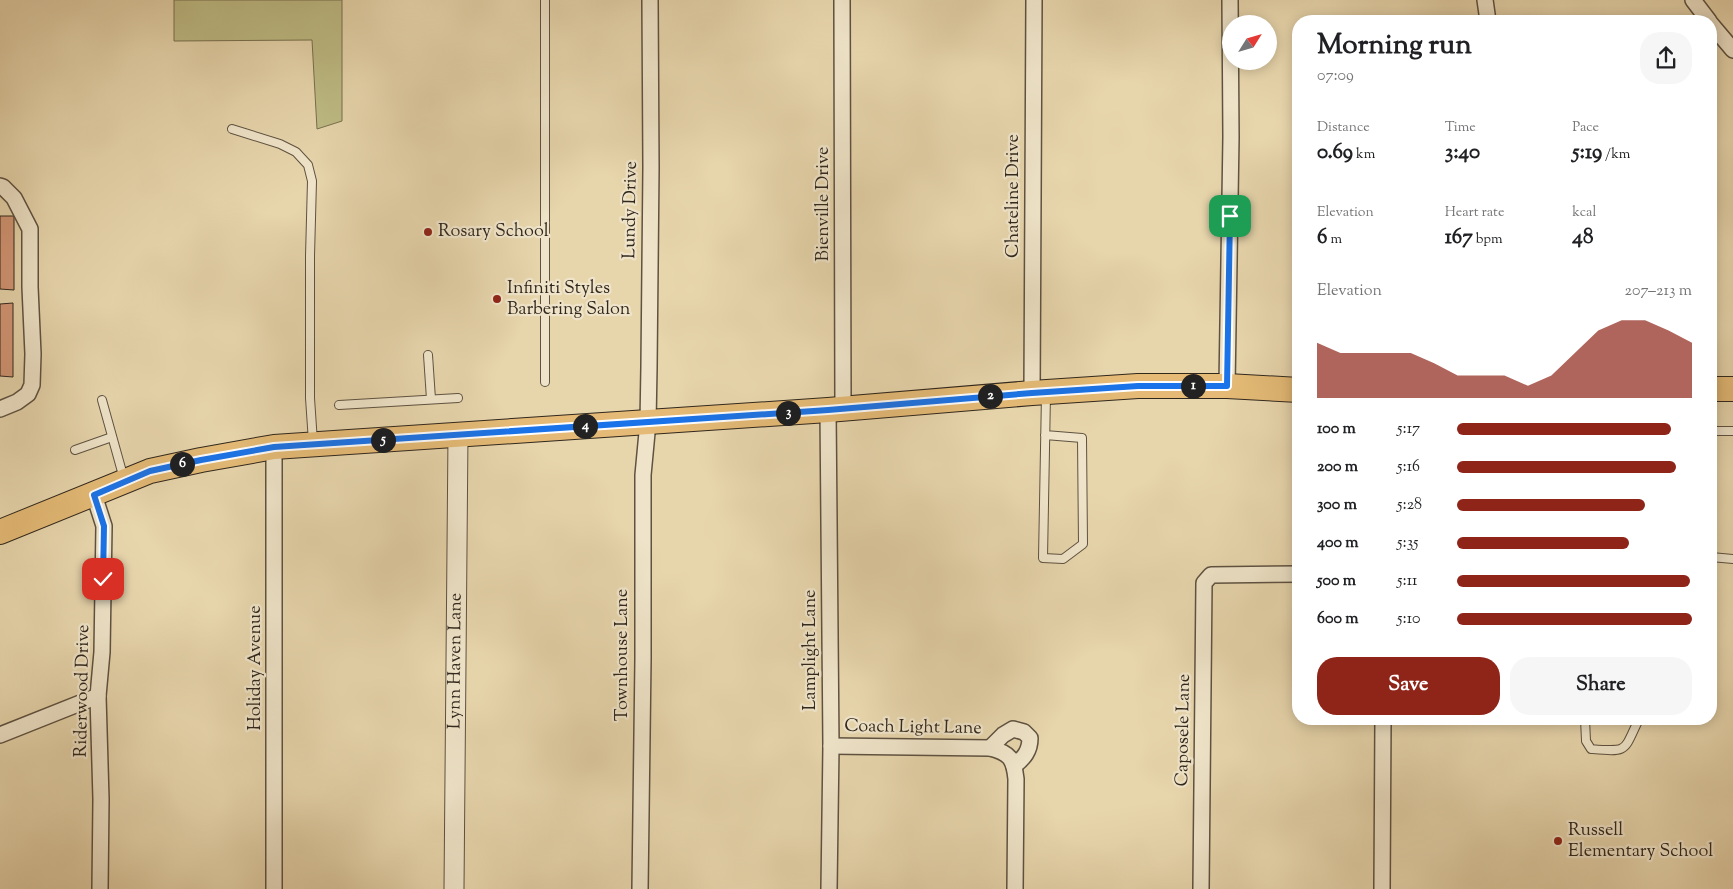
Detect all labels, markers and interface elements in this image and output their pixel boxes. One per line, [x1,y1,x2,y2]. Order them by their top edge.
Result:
north arrow [1222,15,1278,70]
map controls [1222,15,1277,70]
text: Morning run [1317,26,1472,66]
button: share [1640,32,1692,84]
text: 07:09 [1317,65,1354,88]
text: Distance [1317,118,1370,138]
text: Time [1445,118,1476,138]
text: Pace [1572,118,1599,138]
street label: Chateline Drive [1001,134,1027,258]
text: 0.69 [1317,138,1353,168]
text: 3:40 [1445,138,1480,168]
text: 5:19 [1572,138,1602,168]
text: km [1353,145,1375,165]
text: /km [1602,145,1630,165]
street label: Bienville Drive [811,147,837,261]
street label: Lundy Drive [617,161,645,259]
pin [1209,195,1251,237]
icon: arrive [1216,202,1244,230]
text: Elevation [1317,203,1374,223]
text: Heart rate [1445,203,1504,223]
text: kcal [1572,203,1596,223]
place label: Rosary School [438,219,549,245]
text: 6 [1317,223,1327,253]
text: 167 [1445,223,1473,253]
text: 48 [1572,223,1593,253]
marker: Rosary School [422,226,434,238]
text: m [1327,230,1342,250]
text: bpm [1473,230,1503,250]
place label: Infiniti Styles Barbering Salon [507,276,631,323]
text: Elevation [1317,280,1382,303]
text: 207–213 m [1624,280,1692,303]
marker: Infiniti Styles Barbering Salon [491,293,503,305]
pin: 1 [1180,374,1206,398]
text: 1 [1191,376,1196,396]
pin: 2 [978,384,1002,408]
text: 2 [987,386,994,406]
pin: 3 [776,400,800,426]
text: 3 [786,403,791,423]
pin: 4 [572,414,598,438]
text: 4 [582,416,589,436]
text: 100 m [1317,418,1356,441]
text: 5:17 [1397,418,1420,441]
pin: 5 [370,428,396,452]
text: 5 [381,430,386,450]
pin: 6 [170,452,194,476]
text: 6 [179,454,186,474]
text: 200 m [1317,456,1358,479]
text: 5:16 [1397,456,1420,479]
text: 300 m [1317,494,1357,517]
text: 5:28 [1397,494,1422,517]
text: 400 m [1317,532,1359,555]
text: 5:35 [1397,532,1419,555]
pin [82,558,124,600]
icon: check [89,565,117,593]
text: 500 m [1317,570,1356,593]
text: 5:11 [1397,570,1418,593]
street label: Townhouse Lane [610,589,636,721]
street label: Lamplight Lane [798,590,824,710]
street label: Lynn Haven Lane [442,593,470,729]
street label: Holiday Avenue [243,605,269,731]
text: 600 m [1317,608,1359,631]
text: 5:10 [1397,608,1420,631]
street label: Riderwood Drive [69,624,97,758]
button: Save [1317,657,1500,715]
button: Share [1510,657,1692,715]
street label: Caposele Lane [1170,673,1198,787]
street label: Coach Light Lane [844,714,982,742]
place label: Russell Elementary School [1568,818,1713,865]
marker: Russell Elementary School [1552,835,1564,847]

